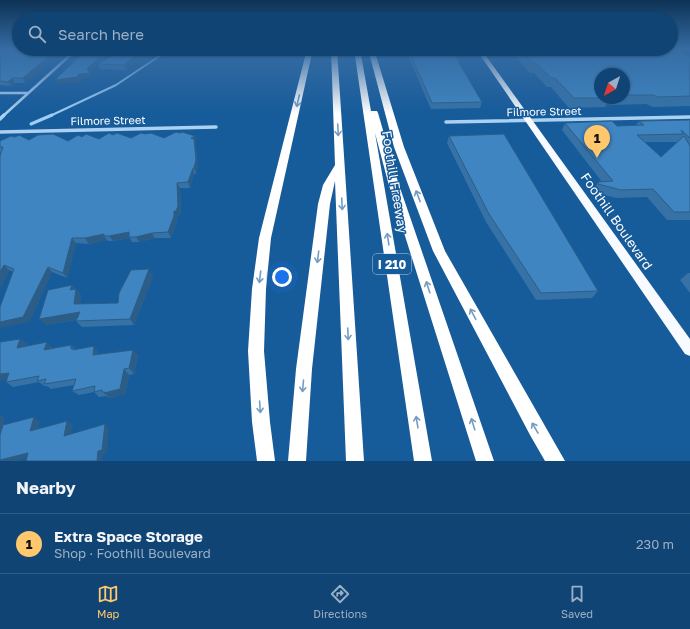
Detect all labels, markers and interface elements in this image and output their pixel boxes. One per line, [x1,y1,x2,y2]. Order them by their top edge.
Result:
search box [12,12,678,56]
icon: search [26,23,48,45]
text: Search here [58,25,144,43]
north arrow [594,68,630,104]
one-way arrow [293,94,301,107]
street label: Filmore Street [506,104,582,118]
street label: Filmore Street [70,113,146,127]
one-way arrow [335,123,342,136]
pin: 1 [584,125,610,158]
street label: Foothill Freeway [379,130,411,235]
street label: Foothill Boulevard [578,170,656,272]
one-way arrow [413,191,421,203]
one-way arrow [338,197,346,210]
one-way arrow [384,233,392,246]
one-way arrow [314,250,322,263]
road number: I 210 [373,254,411,274]
your location [272,267,292,287]
one-way arrow [256,270,264,283]
one-way arrow [424,281,431,294]
one-way arrow [469,308,477,320]
one-way arrow [345,327,352,340]
one-way arrow [299,379,306,392]
one-way arrow [256,400,263,413]
one-way arrow [413,416,421,429]
one-way arrow [469,418,476,431]
one-way arrow [531,422,539,434]
text: Nearby [16,477,76,498]
text: Extra Space Storage [54,527,203,545]
text: 1 [26,536,32,552]
text: 230 m [636,536,674,552]
text: Shop · Foothill Boulevard [54,545,211,561]
tab: Map [97,583,119,620]
tab: Directions [313,583,367,620]
tab: Saved [561,583,593,620]

